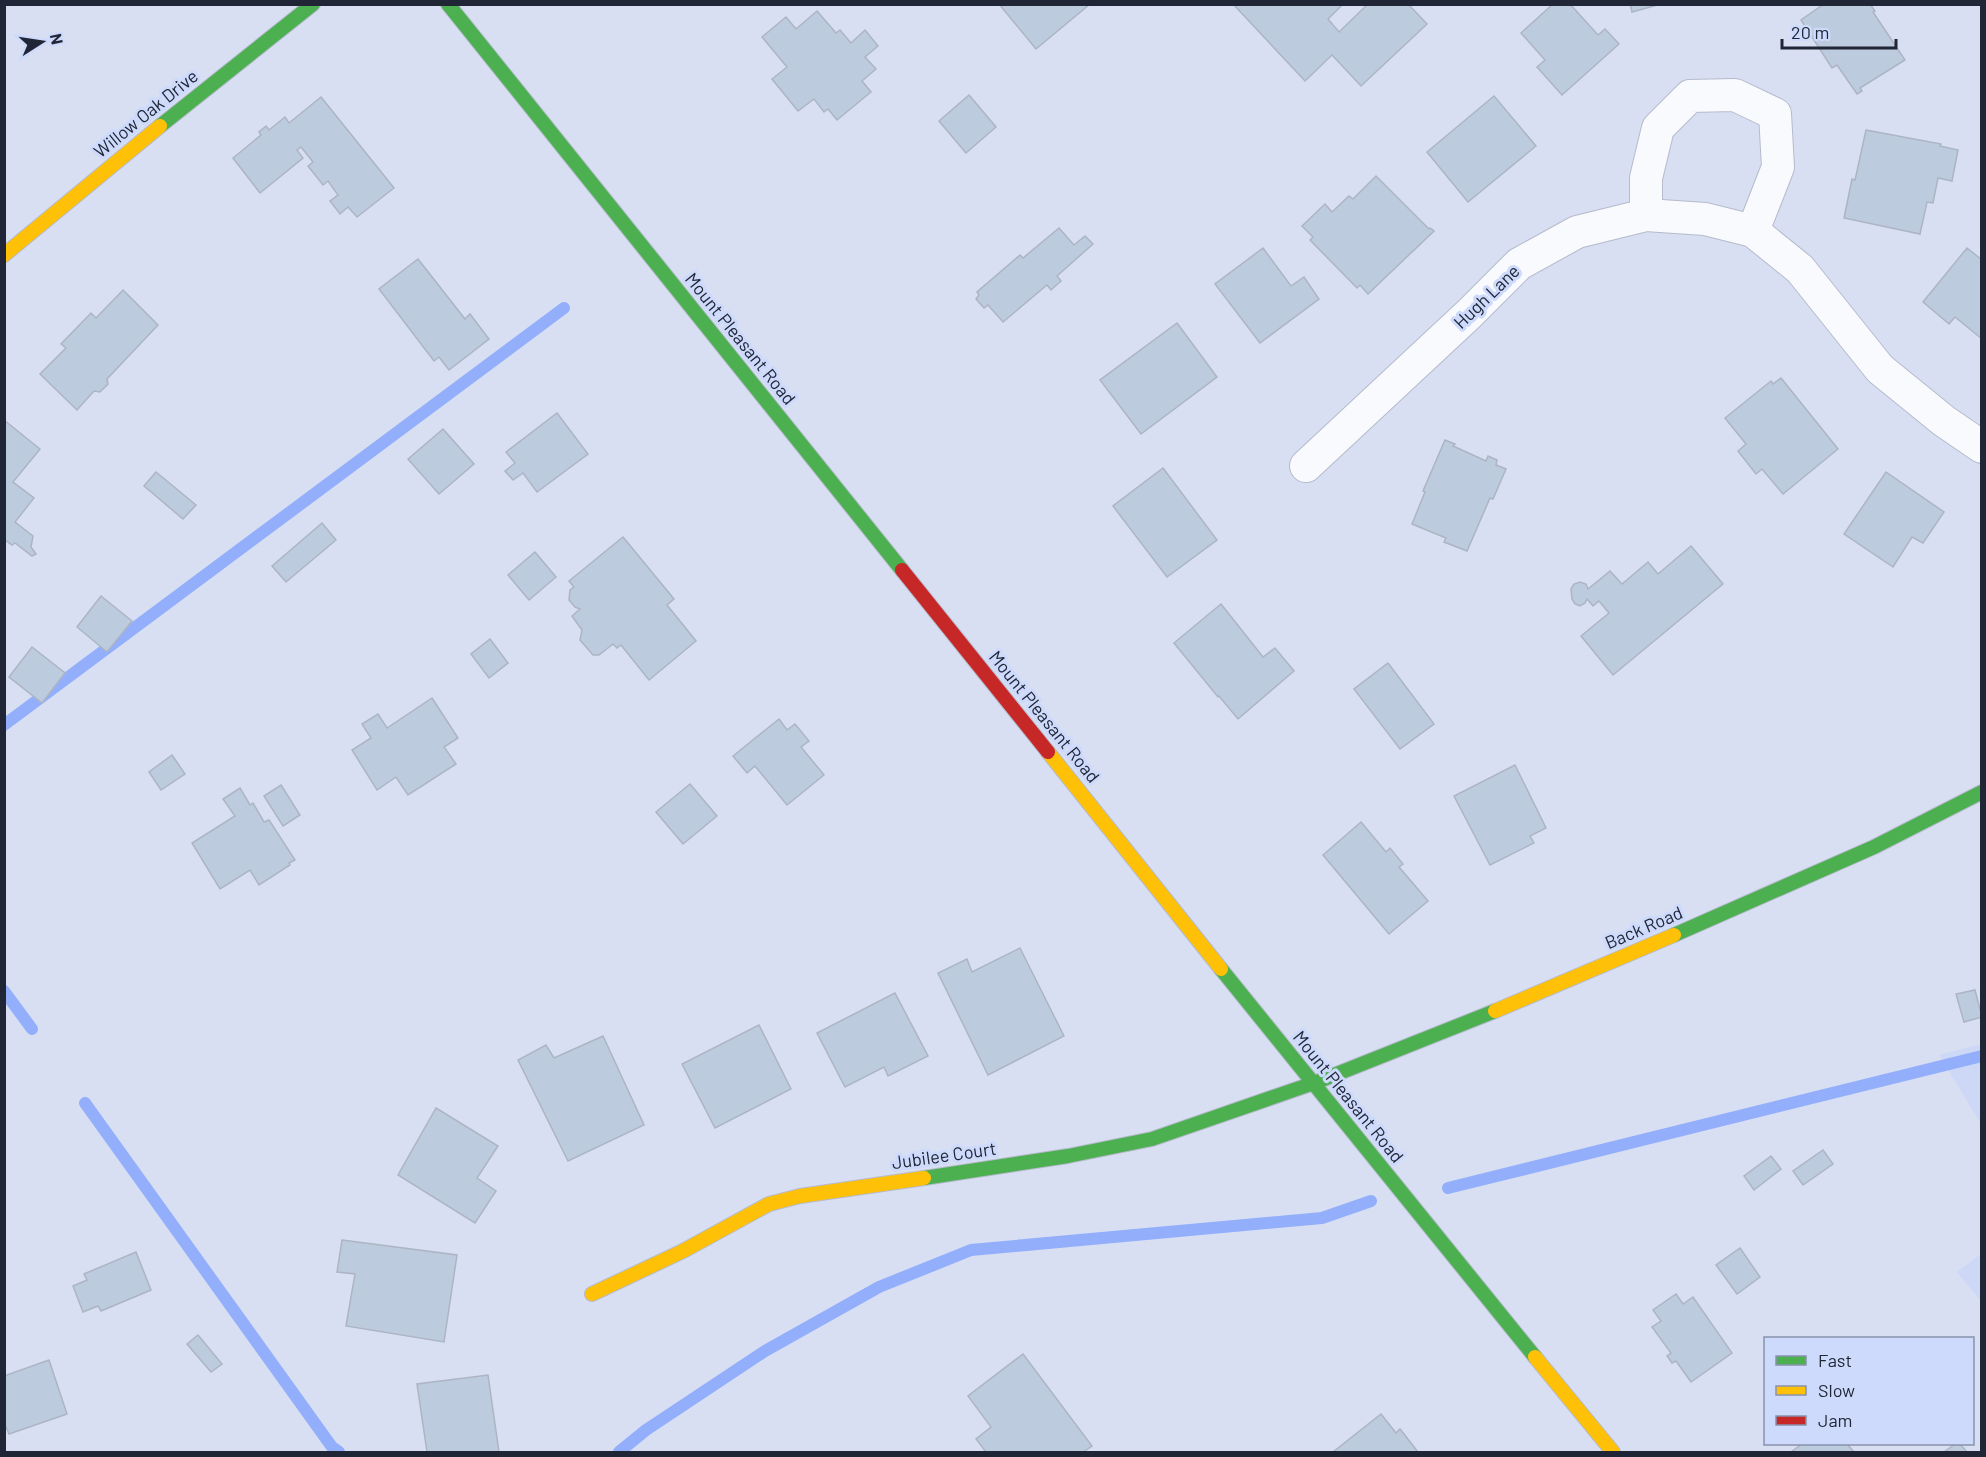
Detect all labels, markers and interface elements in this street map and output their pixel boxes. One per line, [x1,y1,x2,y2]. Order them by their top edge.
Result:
north arrow [12,12,72,72]
scale bar [1782,12,1896,50]
text: 20 m [1791,21,1829,43]
text: N [47,32,68,46]
street label: Willow Oak Drive [89,64,202,162]
street label: Hugh Lane [1449,260,1524,333]
street label: Mount Pleasant Road [681,268,801,409]
street label: Mount Pleasant Road [985,646,1105,787]
street label: Back Road [1601,901,1686,953]
street label: Mount Pleasant Road [1289,1026,1409,1167]
street label: Jubilee Court [890,1137,997,1173]
legend [1764,1337,1974,1445]
text: Fast [1818,1349,1852,1371]
text: Slow [1818,1379,1855,1401]
text: Jam [1818,1409,1852,1431]

